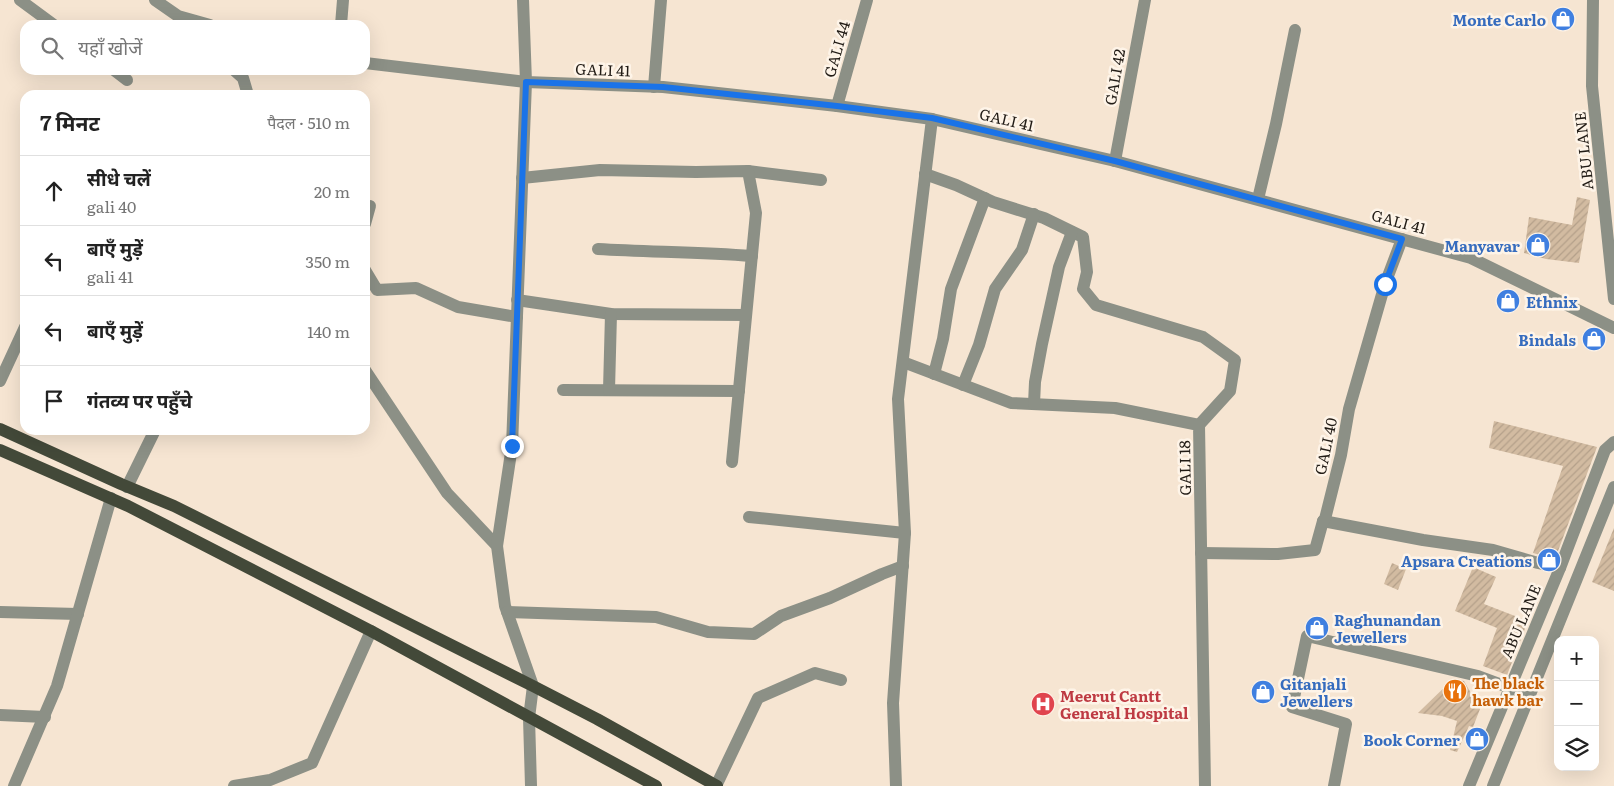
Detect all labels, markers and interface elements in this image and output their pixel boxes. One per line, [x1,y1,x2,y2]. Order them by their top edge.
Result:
shop icon: Monte Carlo [1550,6,1576,32]
place label: Monte Carlo [1453,8,1546,31]
street label: GALI 44 [817,18,855,80]
search box [20,20,370,75]
text: यहाँ खोजें [78,33,142,61]
icon: search [38,34,66,62]
street label: GALI 42 [1098,47,1130,107]
street label: GALI 41 [575,57,631,81]
street label: GALI 41 [977,102,1037,136]
text: 7 मिनट [40,106,100,137]
text: पैदल · 510 m [267,110,350,134]
street label: ABU LANE [1567,111,1599,191]
text: सीधे चलें [87,164,151,192]
icon: ahead [40,177,68,205]
text: 20 m [314,179,350,203]
text: gali 40 [87,194,136,218]
street label: GALI 41 [1369,203,1429,239]
shop icon: Manyavar [1525,232,1551,258]
text: बाएँ मुड़ें [87,234,143,262]
place label: Manyavar [1445,234,1520,257]
icon: left [40,247,68,275]
text: 350 m [305,249,350,273]
text: gali 41 [87,264,134,288]
route start [1374,273,1397,296]
shop icon: Ethnix [1495,288,1521,314]
place label: Ethnix [1526,290,1578,313]
text: बाएँ मुड़ें [87,316,143,344]
icon: left [40,317,68,345]
text: 140 m [307,319,350,343]
shop icon: Bindals [1581,326,1607,352]
place label: Bindals [1518,328,1577,351]
text: गंतव्य पर पहुँचे [87,386,192,414]
icon: arrive [40,387,68,415]
street label: GALI 40 [1308,415,1342,477]
route end [501,435,524,458]
street label: GALI 18 [1172,440,1196,496]
shop icon: Apsara Creations [1536,547,1562,573]
place label: Apsara Creations [1401,549,1532,572]
street label: ABU LANE [1494,580,1546,662]
place label: Raghunandan Jewellers [1334,608,1442,648]
shop icon: Raghunandan Jewellers [1304,615,1330,641]
map controls [1554,636,1599,771]
button: + [1554,636,1599,681]
place label: The black hawk bar [1472,671,1545,711]
place label: Gitanjali Jewellers [1280,672,1353,712]
restaurant icon: The black hawk bar [1442,678,1468,704]
shop icon: Gitanjali Jewellers [1250,679,1276,705]
button: − [1554,681,1599,726]
place label: Meerut Cantt General Hospital [1060,684,1189,724]
hospital icon: Meerut Cantt General Hospital [1030,691,1056,717]
shop icon: Book Corner [1464,726,1490,752]
button: layers [1554,726,1599,771]
place label: Book Corner [1363,728,1460,751]

